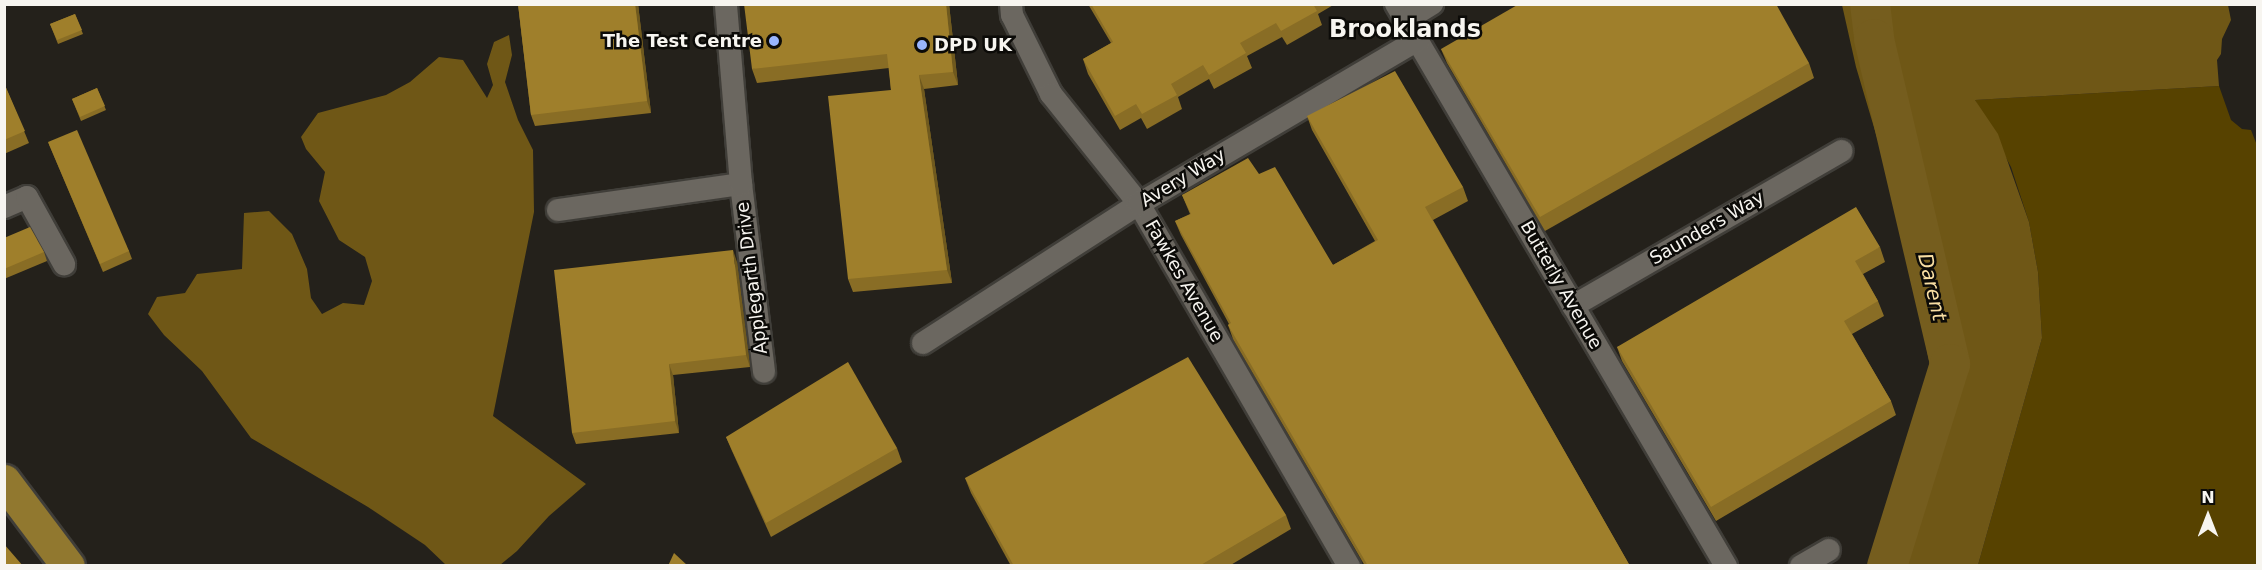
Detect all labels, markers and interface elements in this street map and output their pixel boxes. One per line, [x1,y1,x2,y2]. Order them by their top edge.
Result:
district label: Brooklands [1329,16,1481,44]
place label: The Test Centre [603,30,762,52]
marker: The Test Centre [767,34,781,48]
place label: DPD UK [934,34,1012,56]
marker: DPD UK [915,38,929,52]
street label: Avery Way [1137,144,1229,212]
street label: Saunders Way [1646,186,1768,270]
street label: Applegarth Drive [732,201,772,355]
street label: Fawkes Avenue [1140,216,1228,346]
street label: Butterly Avenue [1515,217,1607,353]
water label: Darent [1913,251,1951,323]
north arrow [2178,486,2238,546]
text: N [2201,488,2215,507]

